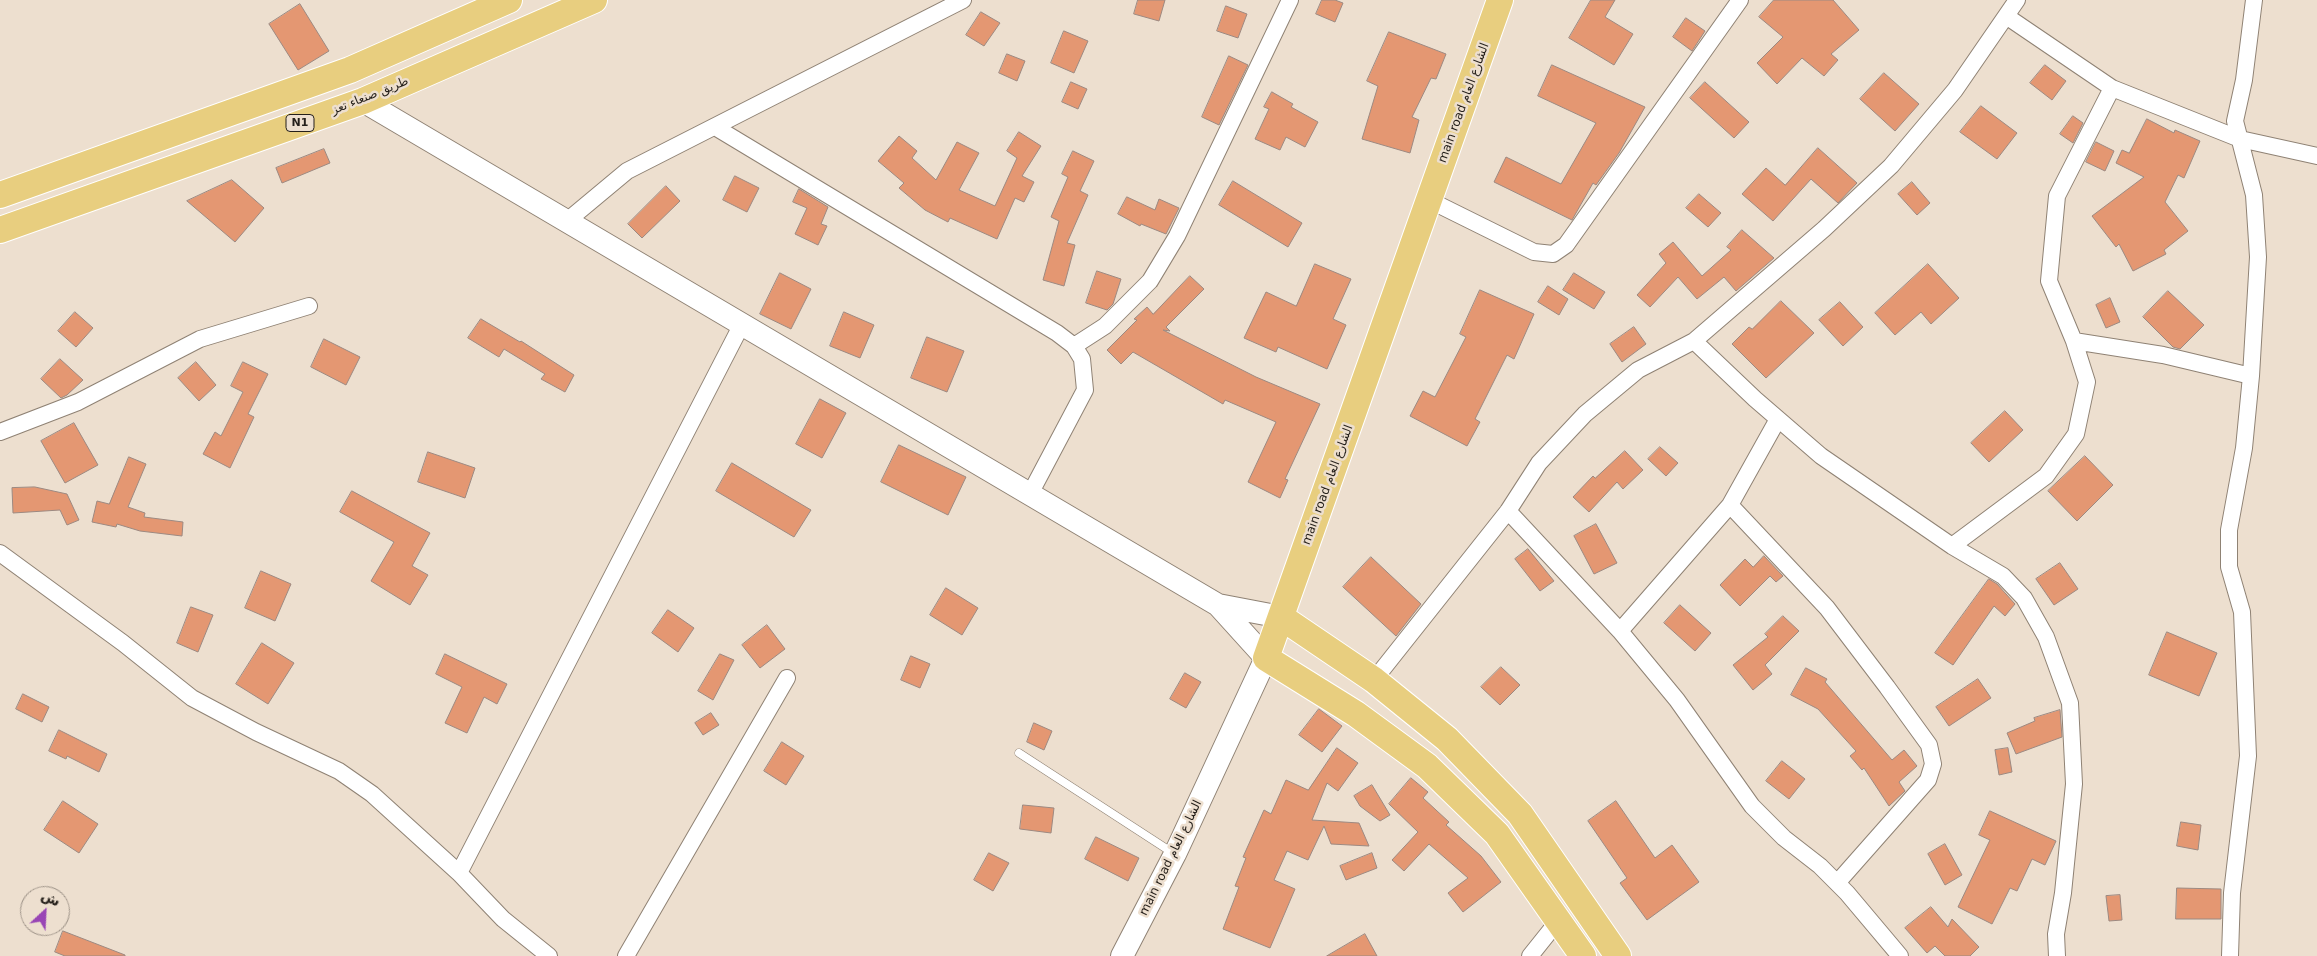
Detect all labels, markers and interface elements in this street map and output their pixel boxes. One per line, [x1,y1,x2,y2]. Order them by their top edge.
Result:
street label: main road الشارع العام [1436,41,1492,165]
street label: طريق صنعاء تعز [329,74,411,118]
road number: N1 [286,115,314,132]
street label: main road الشارع العام [1300,423,1356,547]
street label: main road الشارع العام [1137,798,1205,918]
north arrow [20,886,70,936]
text: ش [39,887,63,910]

